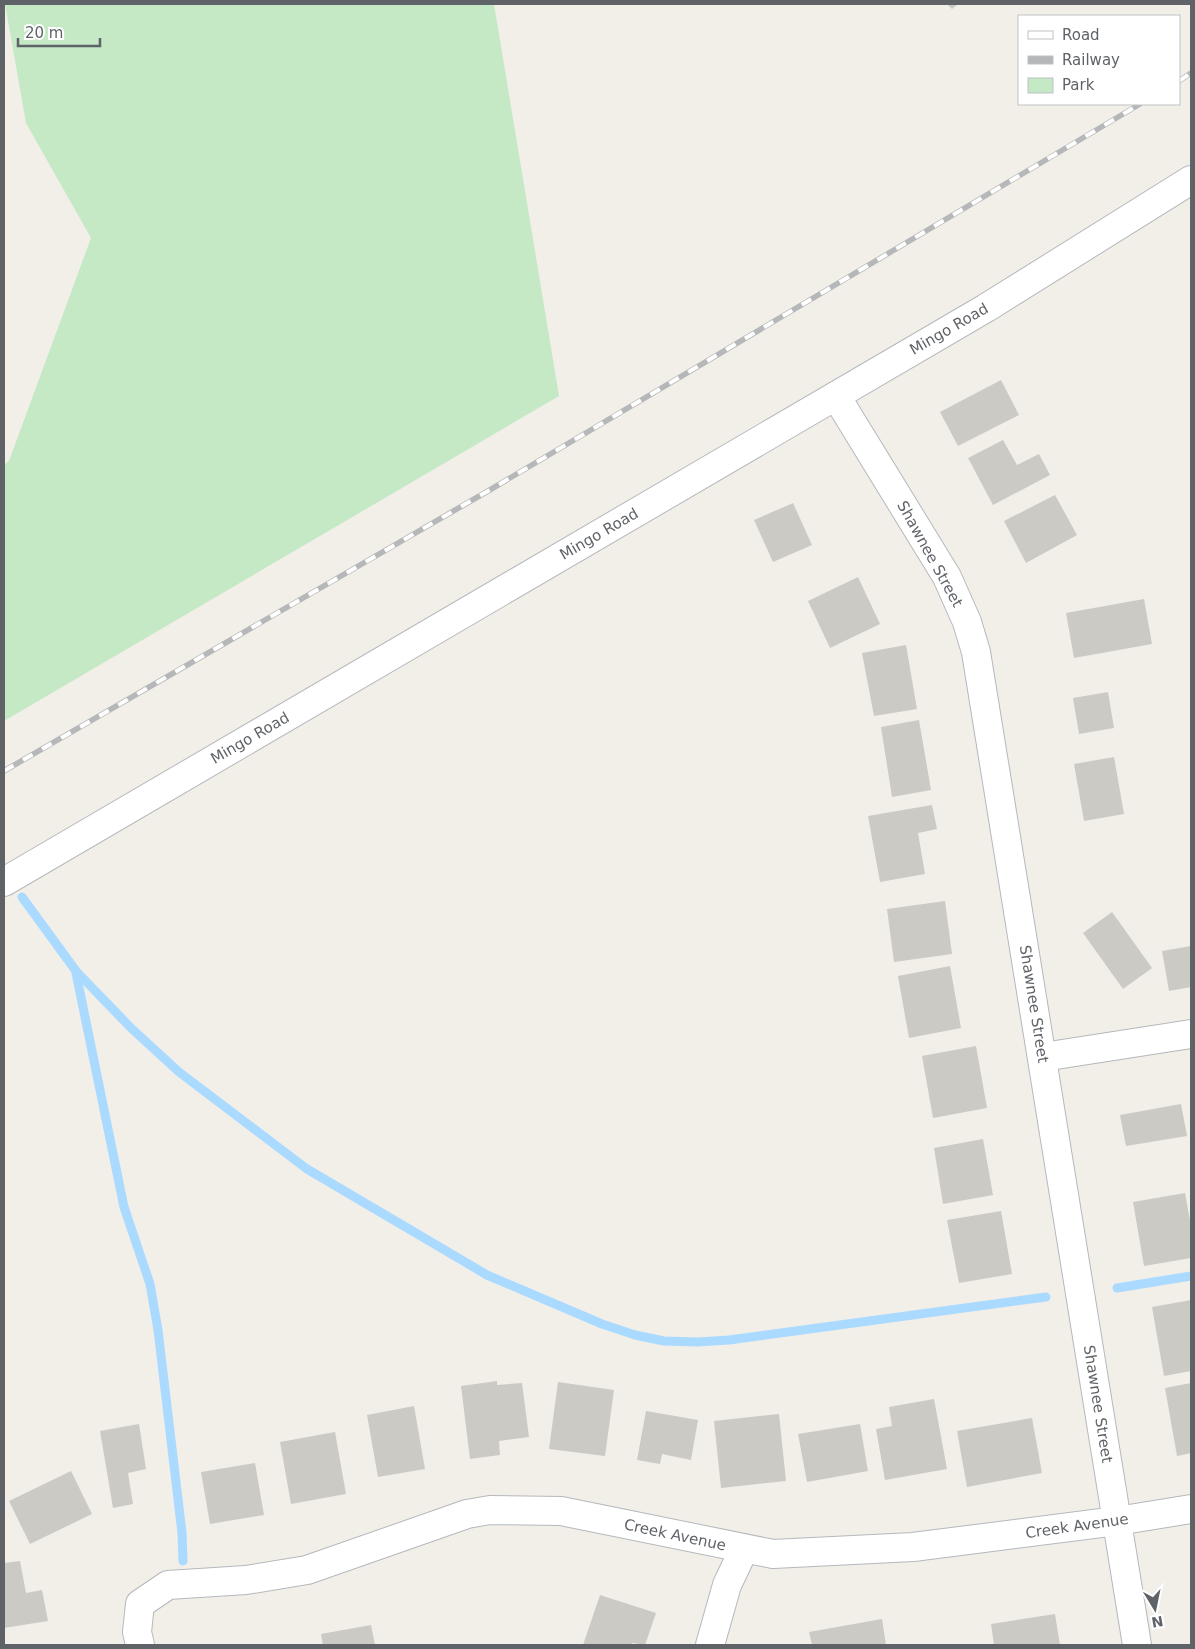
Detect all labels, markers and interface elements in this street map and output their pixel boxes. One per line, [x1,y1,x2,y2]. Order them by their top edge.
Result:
scale bar [18,15,100,47]
legend [1018,15,1180,105]
text: 20 m [25,24,63,42]
text: Road [1062,26,1100,44]
text: Railway [1062,51,1120,69]
text: Park [1062,76,1095,94]
street label: Mingo Road [907,299,991,359]
street label: Shawnee Street [893,498,967,610]
street label: Mingo Road [557,504,641,564]
street label: Mingo Road [208,708,292,768]
street label: Shawnee Street [1016,944,1052,1064]
street label: Shawnee Street [1080,1344,1116,1464]
street label: Creek Avenue [1024,1510,1130,1542]
street label: Creek Avenue [622,1515,728,1555]
north arrow [1130,1584,1180,1634]
text: N [1150,1613,1164,1631]

